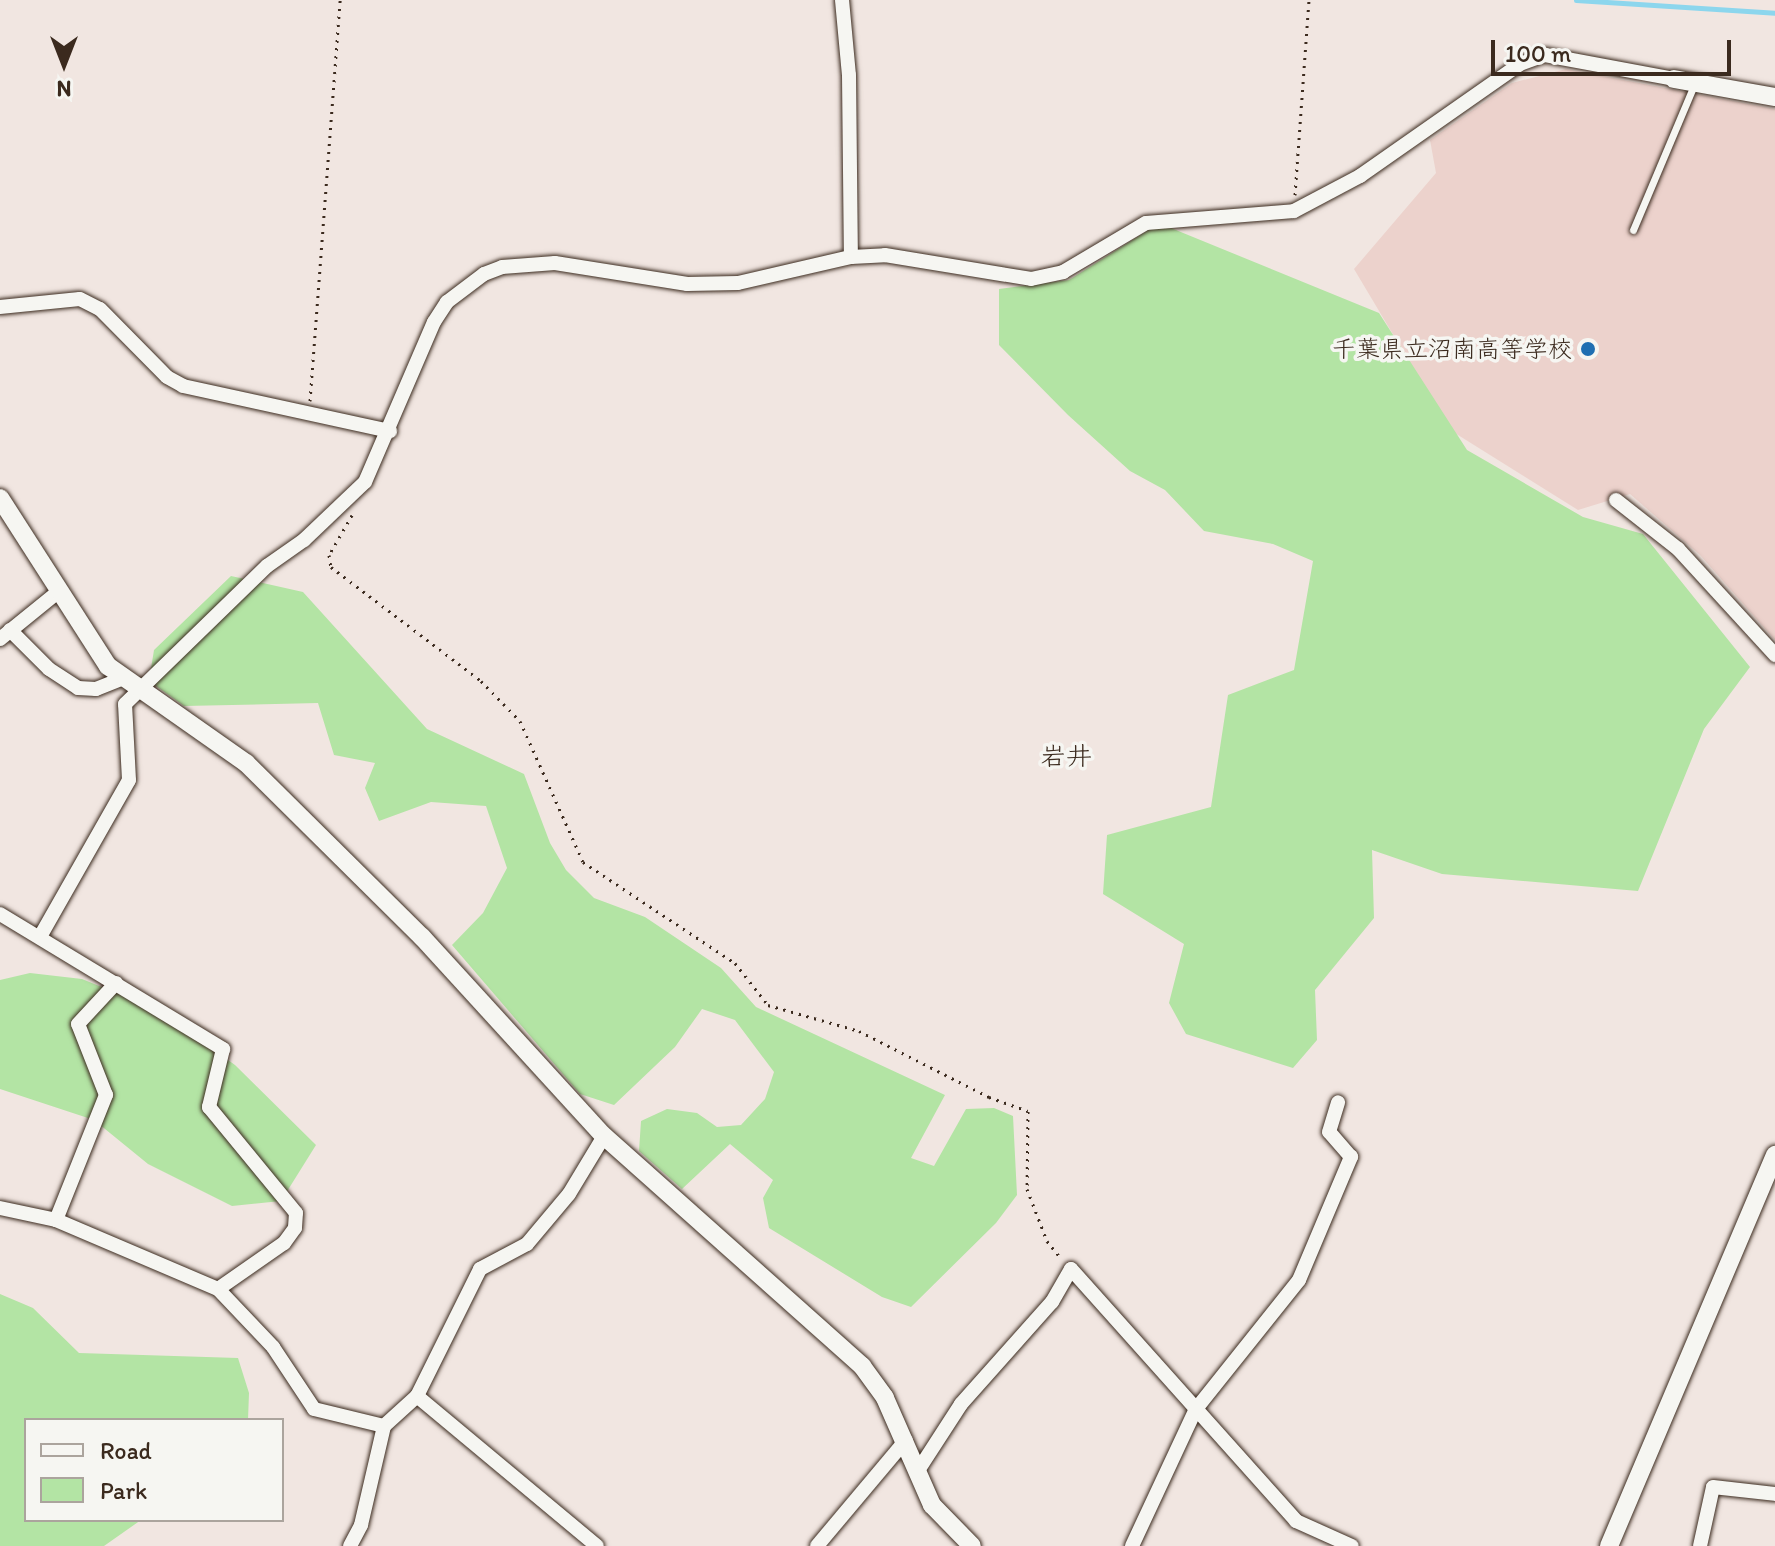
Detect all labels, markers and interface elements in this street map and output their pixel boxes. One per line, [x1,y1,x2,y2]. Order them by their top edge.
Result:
north arrow [24,24,104,104]
scale bar [1495,24,1735,74]
text: 100 m [1505,39,1571,68]
text: N [57,75,71,102]
place label: 千葉県立沼南高等学校 [1332,335,1572,363]
marker: 千葉県立沼南高等学校 [1579,340,1597,358]
district label: 岩井 [1040,741,1092,773]
legend [24,1418,284,1522]
text: Road [100,1436,152,1465]
text: Park [100,1476,147,1505]

